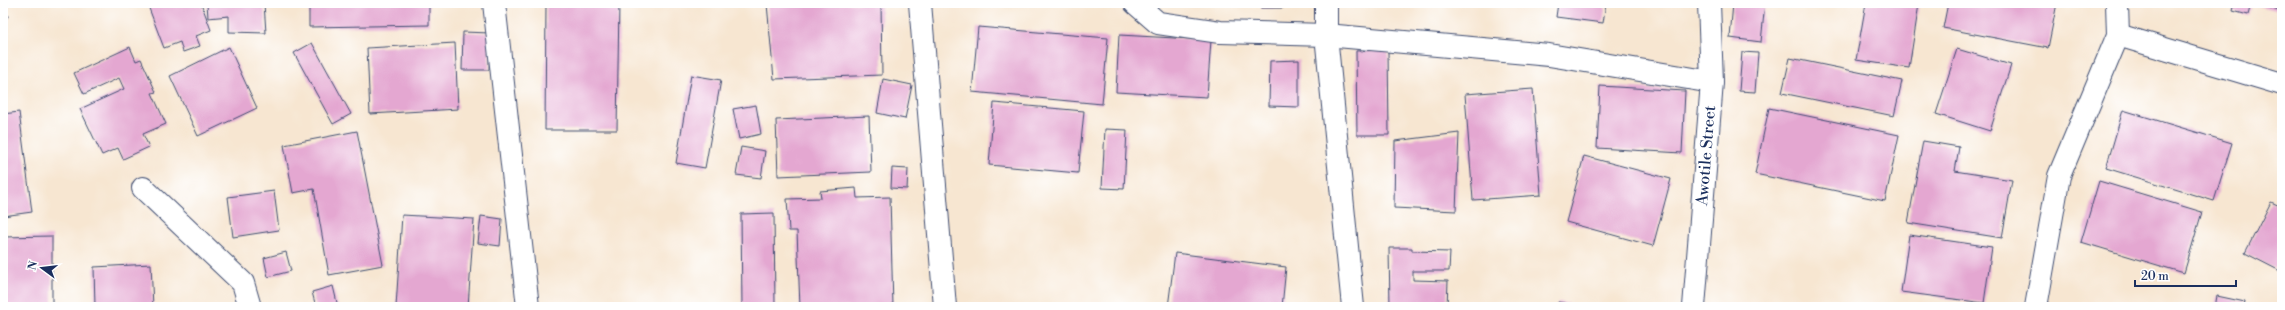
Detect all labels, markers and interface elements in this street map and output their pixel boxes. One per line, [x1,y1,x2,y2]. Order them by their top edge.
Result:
street label: Awotile Street [1692,104,1720,207]
north arrow [22,248,62,288]
text: N [25,259,41,272]
scale bar [2135,262,2236,288]
text: 20 m [2141,269,2169,284]

